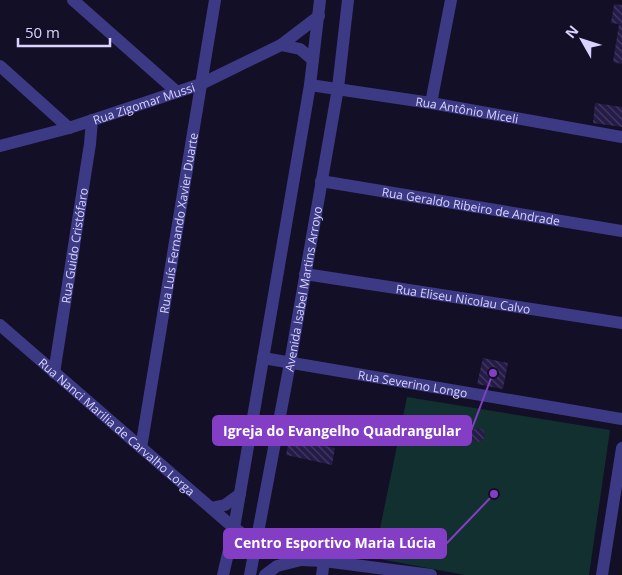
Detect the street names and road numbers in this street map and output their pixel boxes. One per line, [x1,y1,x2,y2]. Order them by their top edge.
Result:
street label: Rua Zigomar Mussi [90,78,197,128]
street label: Rua Antônio Miceli [415,92,520,127]
street label: Rua Luís Fernando Xavier Duarte [155,131,202,315]
street label: Rua Geraldo Ribeiro de Andrade [381,183,562,229]
street label: Rua Guido Cristófaro [57,186,92,305]
street label: Avenida Isabel Martins Arroyo [280,205,326,373]
street label: Rua Eliseu Nicolau Calvo [395,280,532,317]
street label: Rua Nanci Marilia de Carvalho Lorga [35,354,199,499]
street label: Rua Severino Longo [357,366,469,401]

